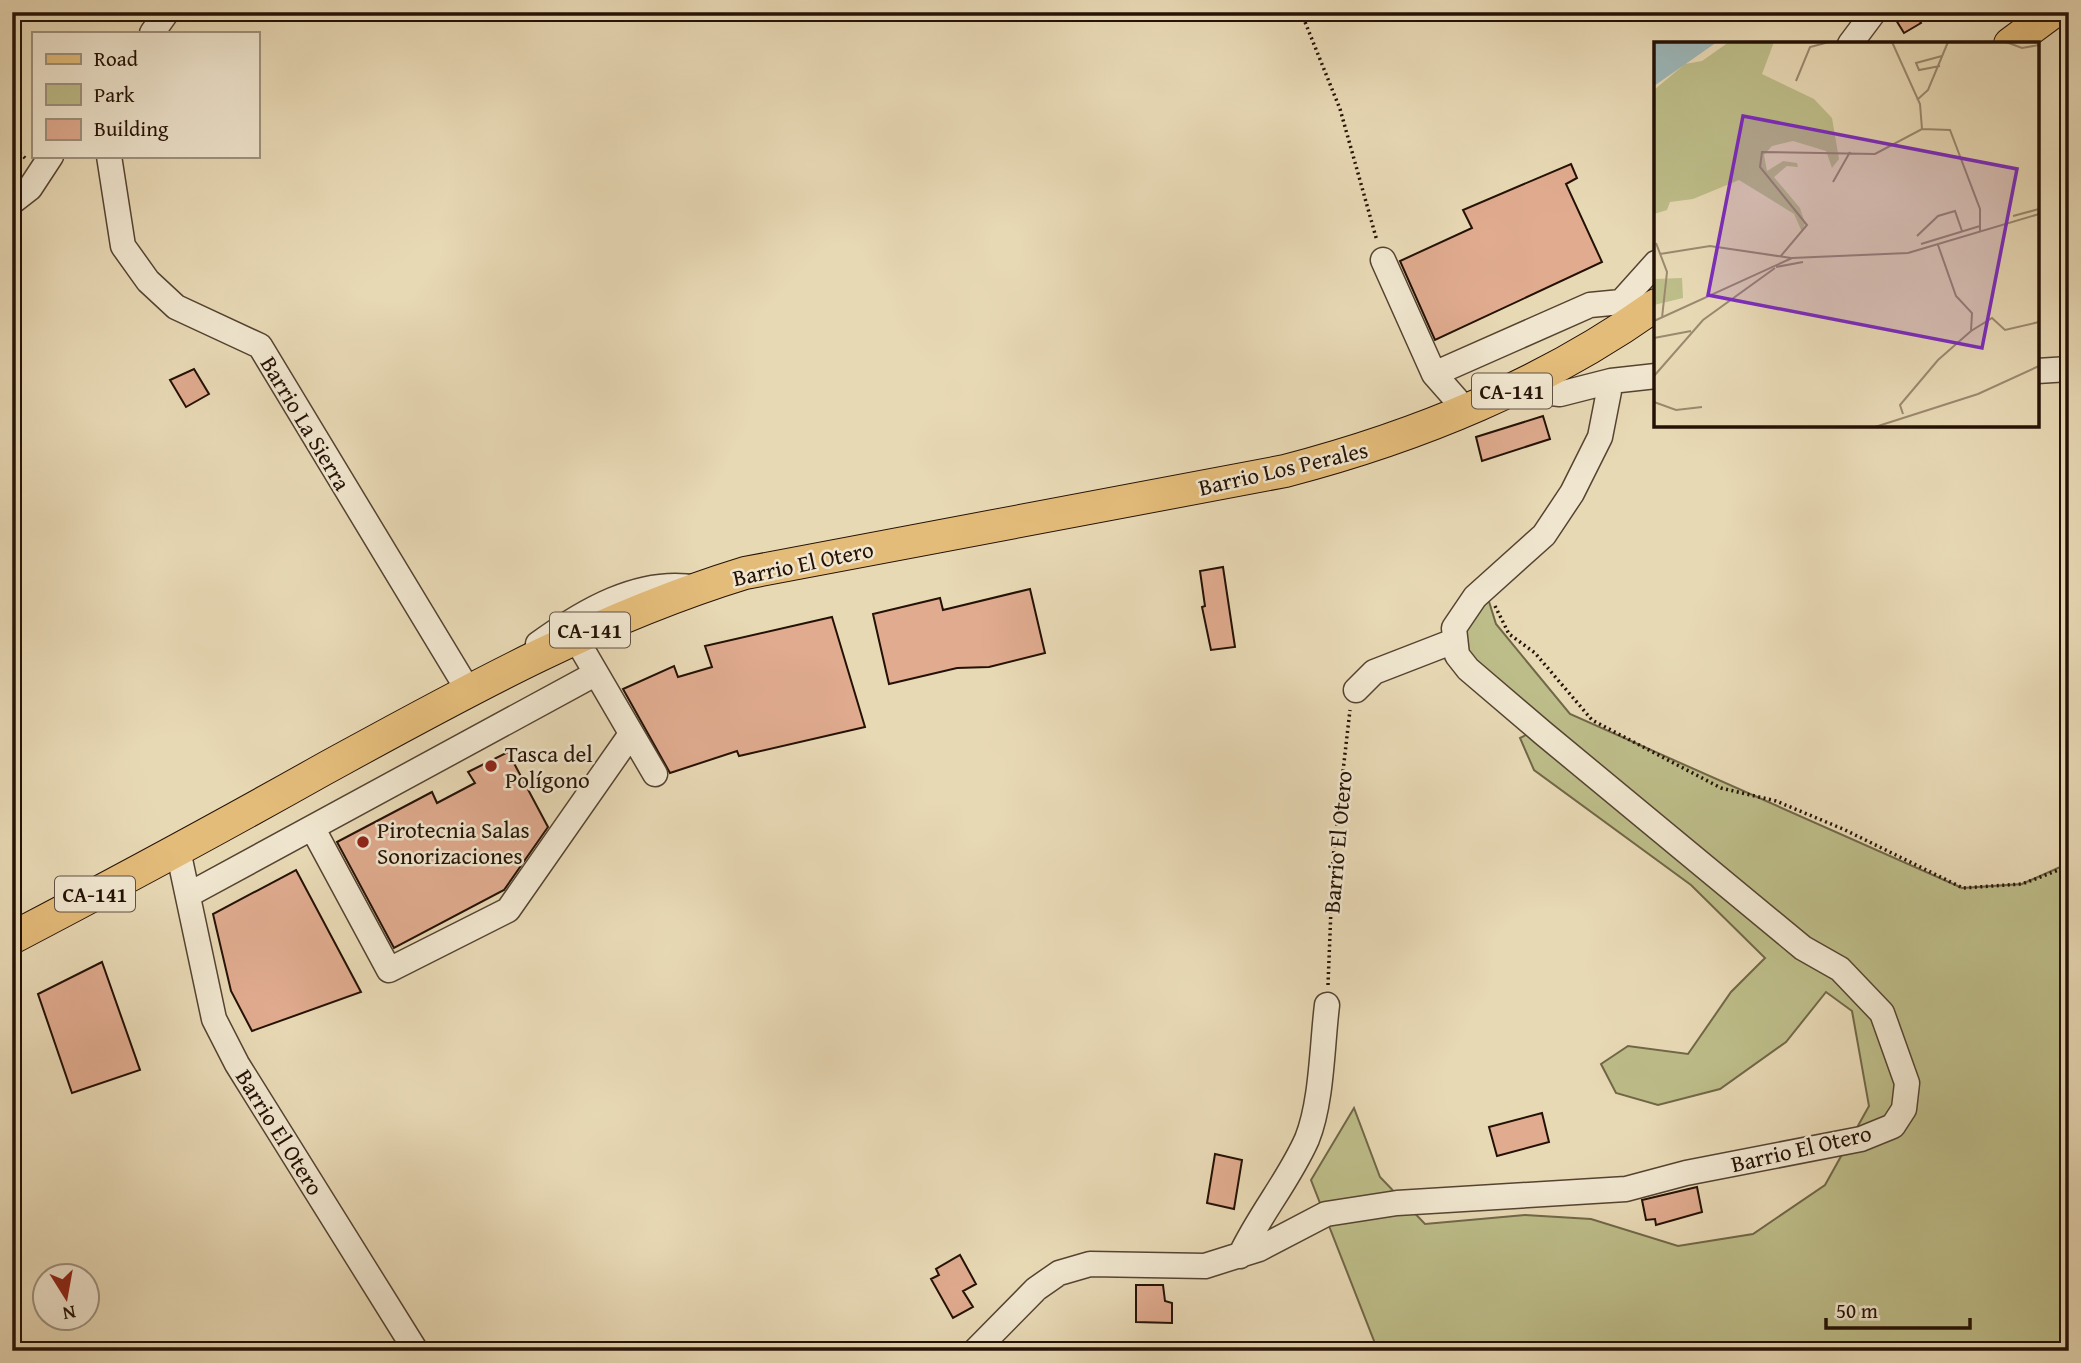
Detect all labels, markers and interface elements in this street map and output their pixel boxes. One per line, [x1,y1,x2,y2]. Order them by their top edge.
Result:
legend [32,32,259,158]
inset map [1654,42,2039,427]
text: Road [94,43,139,74]
text: Park [94,79,135,110]
text: Building [94,113,169,144]
street label: Barrio La Sierra [253,350,359,496]
road number: CA-141 [1472,374,1552,408]
street label: Barrio Los Perales [1195,432,1371,504]
street label: Barrio El Otero [730,532,876,594]
road number: CA-141 [550,612,630,648]
place label: Tasca del Polígono [505,737,593,796]
marker: Tasca del Polígono [483,758,499,774]
street label: Barrio El Otero [1314,769,1360,915]
place label: Pirotecnia Salas Sonorizaciones [377,813,530,872]
marker: Pirotecnia Salas Sonorizaciones [355,834,371,850]
road number: CA-141 [55,876,135,912]
street label: Barrio El Otero [228,1063,332,1201]
street label: Barrio El Otero [1728,1116,1874,1180]
north arrow [32,1262,102,1332]
scale bar [1826,1286,1969,1330]
text: 50 m [1836,1295,1878,1326]
text: N [60,1299,78,1329]

